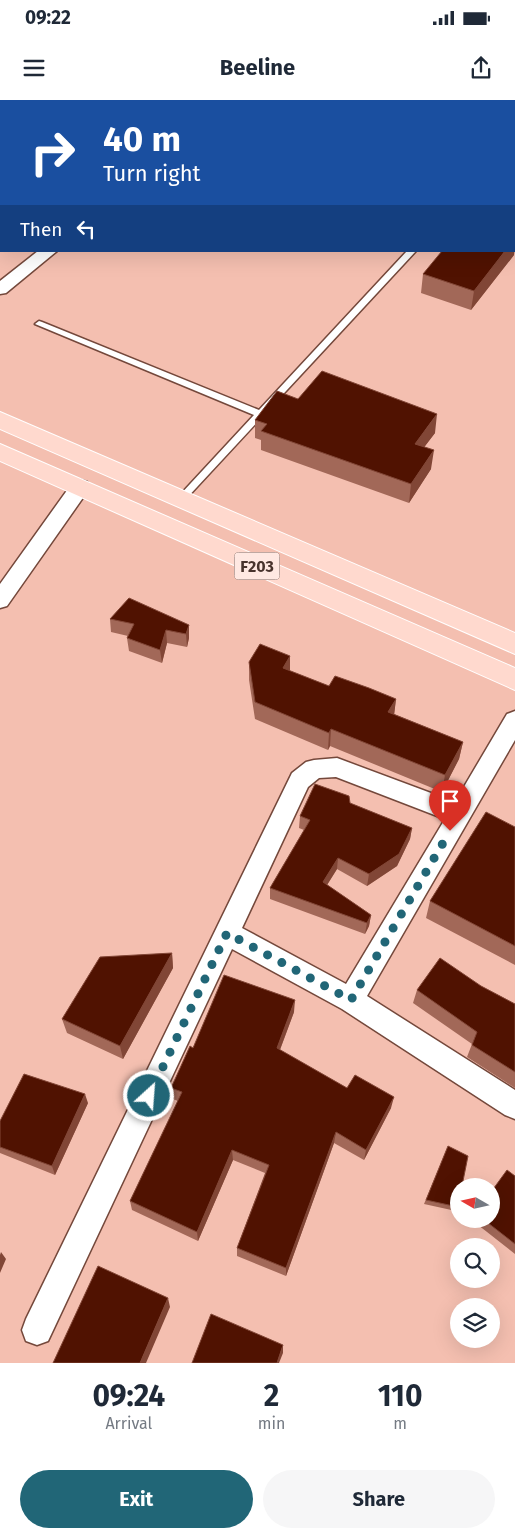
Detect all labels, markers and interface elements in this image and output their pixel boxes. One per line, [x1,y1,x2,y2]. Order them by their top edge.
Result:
text: 09:22 [25,6,71,29]
icon: menu [20,54,48,82]
text: Beeline [220,54,295,81]
icon: share [467,54,495,82]
text: 40 m [103,118,181,160]
icon: right [20,120,85,185]
text: Turn right [103,160,200,187]
icon: left [72,215,100,243]
text: Then [20,218,62,241]
road number: F203 [234,552,280,580]
pin [429,780,471,831]
icon: arrive [436,787,464,815]
position arrow [122,1069,174,1121]
north arrow [450,1178,500,1228]
map controls [450,1178,500,1348]
button: search [450,1238,500,1288]
button: layers [450,1298,500,1348]
text: 09:24 [92,1378,165,1414]
text: 2 [264,1378,279,1414]
text: 110 [378,1378,423,1414]
text: Arrival [105,1414,152,1433]
text: min [258,1414,285,1433]
text: m [393,1414,407,1433]
button: Exit [20,1470,253,1528]
button: Share [263,1470,495,1528]

